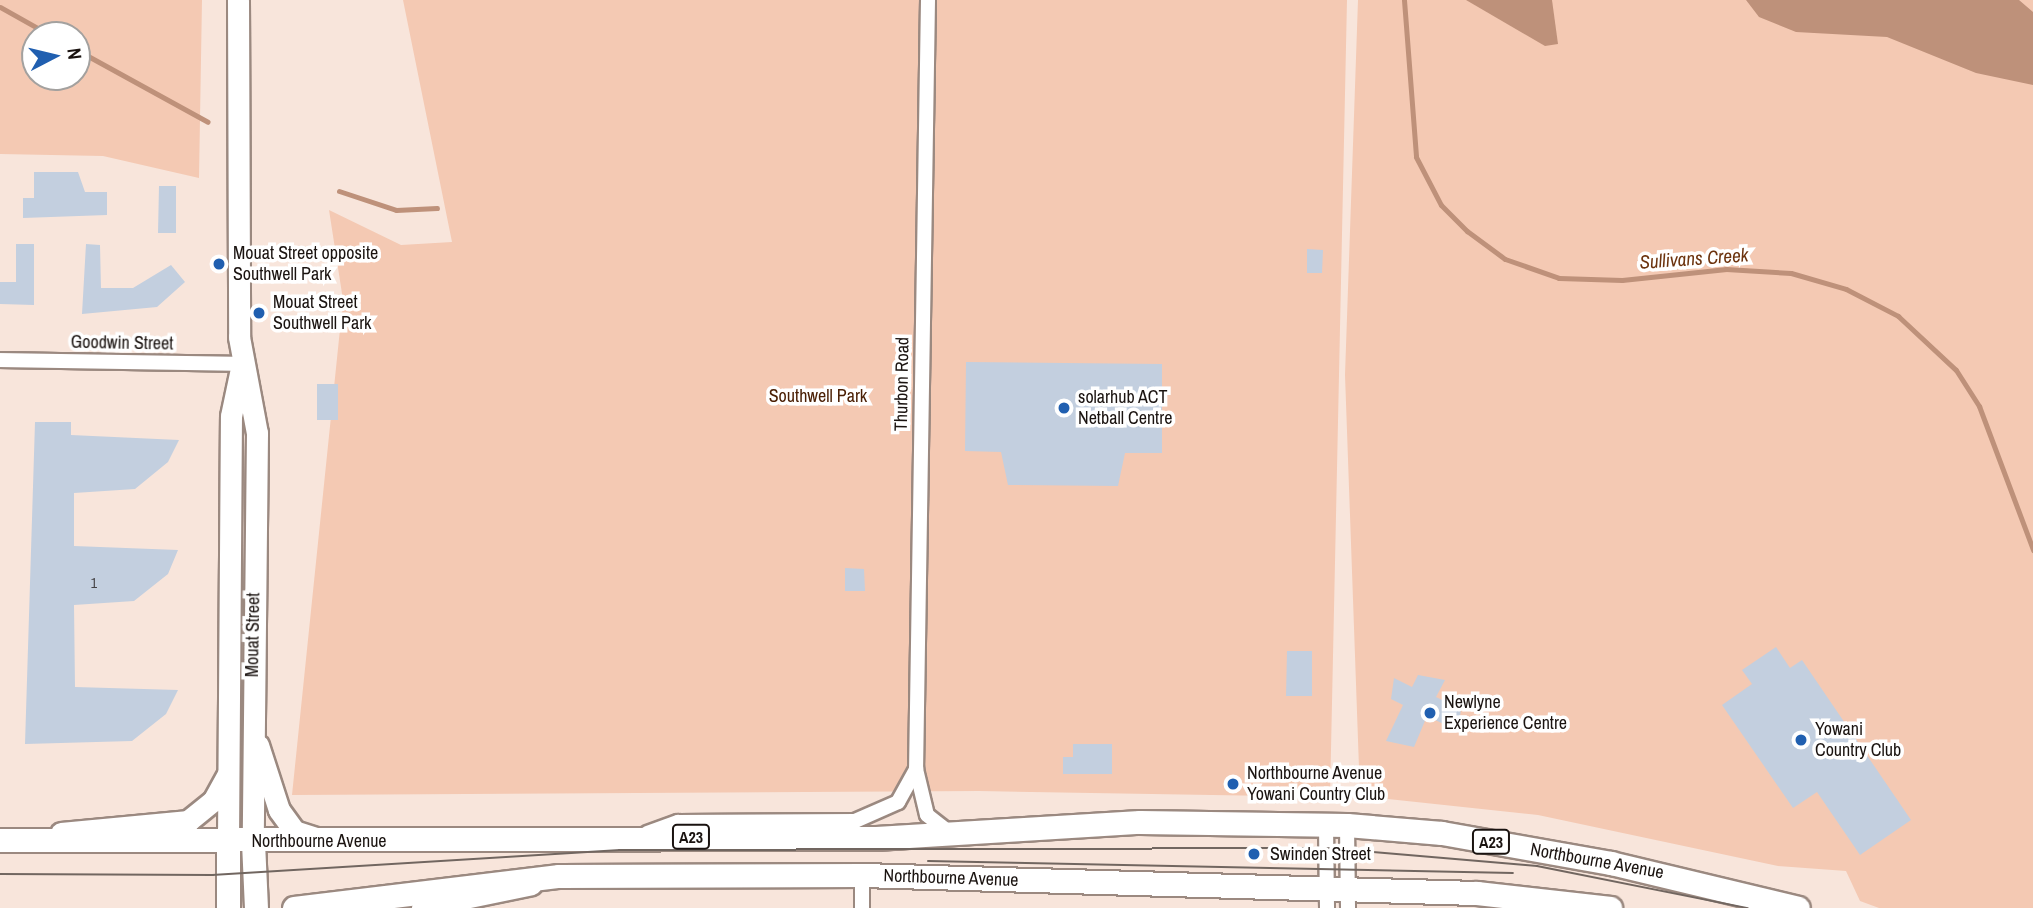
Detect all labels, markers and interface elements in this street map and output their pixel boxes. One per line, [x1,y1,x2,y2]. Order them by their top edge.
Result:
north arrow [21,21,91,91]
text: N [61,47,88,61]
place label: Mouat Street opposite Southwell Park [233,243,378,286]
water label: Sullivans Creek [1639,244,1749,274]
marker: Mouat Street opposite Southwell Park [211,256,227,272]
place label: Mouat Street Southwell Park [273,292,371,334]
marker: Mouat Street Southwell Park [251,305,267,321]
street label: Goodwin Street [71,331,173,355]
street label: Thurbon Road [890,337,914,431]
park label: Southwell Park [769,385,867,407]
place label: solarhub ACT Netball Centre [1078,387,1172,430]
marker: solarhub ACT Netball Centre [1056,400,1072,416]
house number: 1 [91,575,97,591]
street label: Mouat Street [241,593,265,677]
place label: Newlyne Experience Centre [1444,692,1567,734]
marker: Newlyne Experience Centre [1422,705,1438,721]
place label: Yowani Country Club [1815,719,1901,762]
marker: Yowani Country Club [1793,732,1809,748]
place label: Northbourne Avenue Yowani Country Club [1247,763,1385,806]
marker: Northbourne Avenue Yowani Country Club [1225,776,1241,792]
road number: A23 [672,824,710,850]
street label: Northbourne Avenue [251,830,387,852]
road number: A23 [1472,830,1510,855]
street label: Northbourne Avenue [1528,839,1666,883]
place label: Swinden Street [1270,843,1371,865]
marker: Swinden Street [1244,844,1264,864]
street label: Northbourne Avenue [883,865,1019,891]

